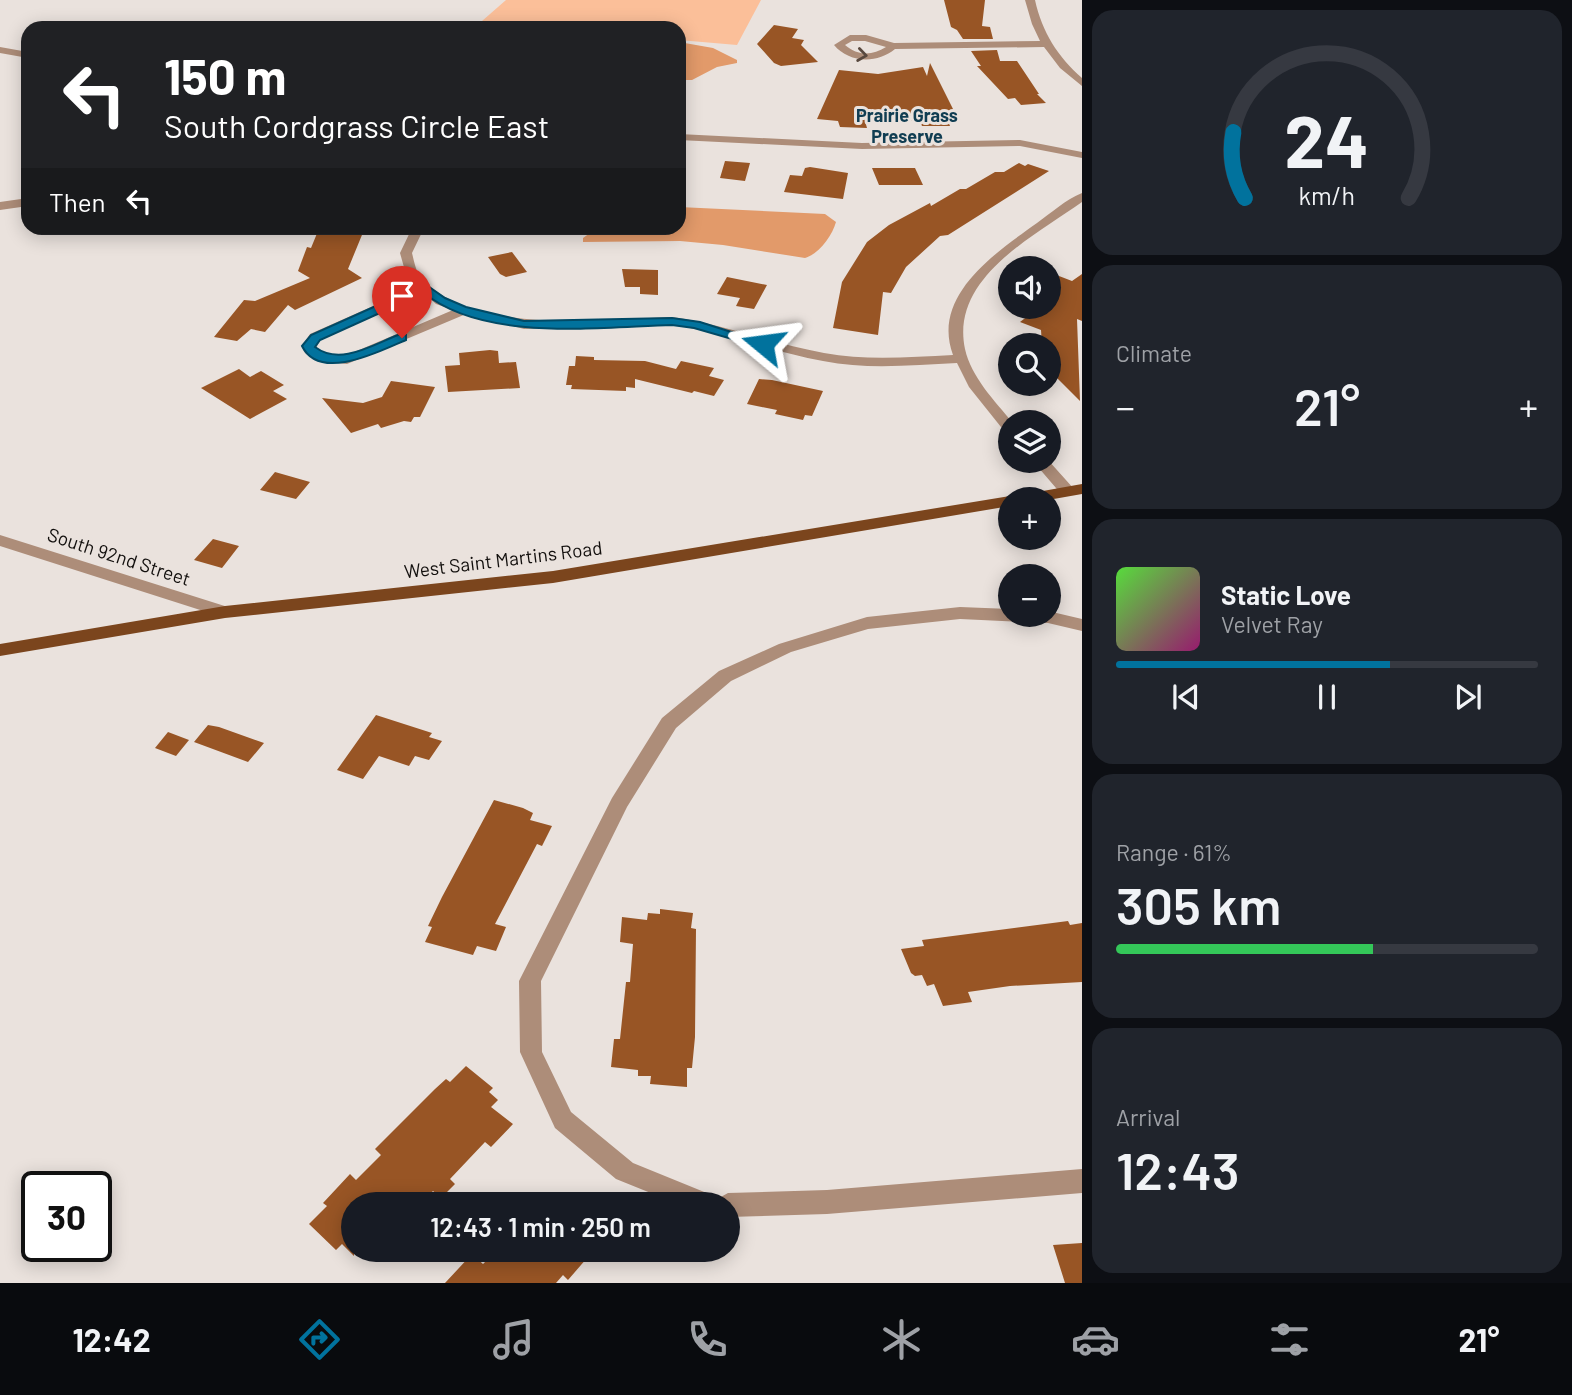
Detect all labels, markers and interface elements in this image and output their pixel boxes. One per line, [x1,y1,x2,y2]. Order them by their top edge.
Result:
text: 150 m [164,46,286,105]
one-way arrow [856,47,868,62]
icon: left [49,49,140,140]
text: 24 [1285,96,1369,184]
district label: Prairie Grass Preserve [856,104,958,147]
text: South Cordgrass Circle East [164,106,549,144]
text: km/h [1299,180,1355,210]
icon: left [120,182,158,220]
text: Then [49,186,106,217]
map controls [998,256,1061,627]
button: sound [998,256,1061,319]
pin [372,266,432,338]
icon: arrive [383,277,421,315]
position arrow [726,307,800,381]
button: search [998,333,1061,396]
text: Climate [1116,339,1192,367]
text: 21° [1294,374,1360,436]
text: − [1116,383,1135,429]
text: + [1519,383,1538,429]
button: layers [998,410,1061,473]
button: + [998,487,1061,550]
street label: South 92nd Street [45,522,193,590]
street label: West Saint Martins Road [403,535,603,583]
button: − [998,564,1061,627]
text: Static Love [1221,579,1351,610]
text: Velvet Ray [1221,610,1323,638]
icon: previous [1167,678,1205,716]
icon: pause [1308,678,1346,716]
icon: next [1449,678,1487,716]
text: Range · 61% [1116,838,1232,866]
text: 305 km [1116,873,1281,935]
text: Arrival [1116,1103,1180,1131]
text: 12:43 [1116,1138,1240,1200]
speed limit sign: 30 [21,1171,112,1262]
text: 12:43 · 1 min · 250 m [430,1211,651,1242]
icon: directions [295,1315,344,1364]
icon: music [489,1315,538,1364]
icon: phone [683,1315,732,1364]
icon: climate [877,1315,926,1364]
icon: car [1071,1315,1120,1364]
icon: filters [1265,1315,1314,1364]
text: 12:42 [72,1320,151,1358]
text: 21° [1458,1320,1499,1358]

